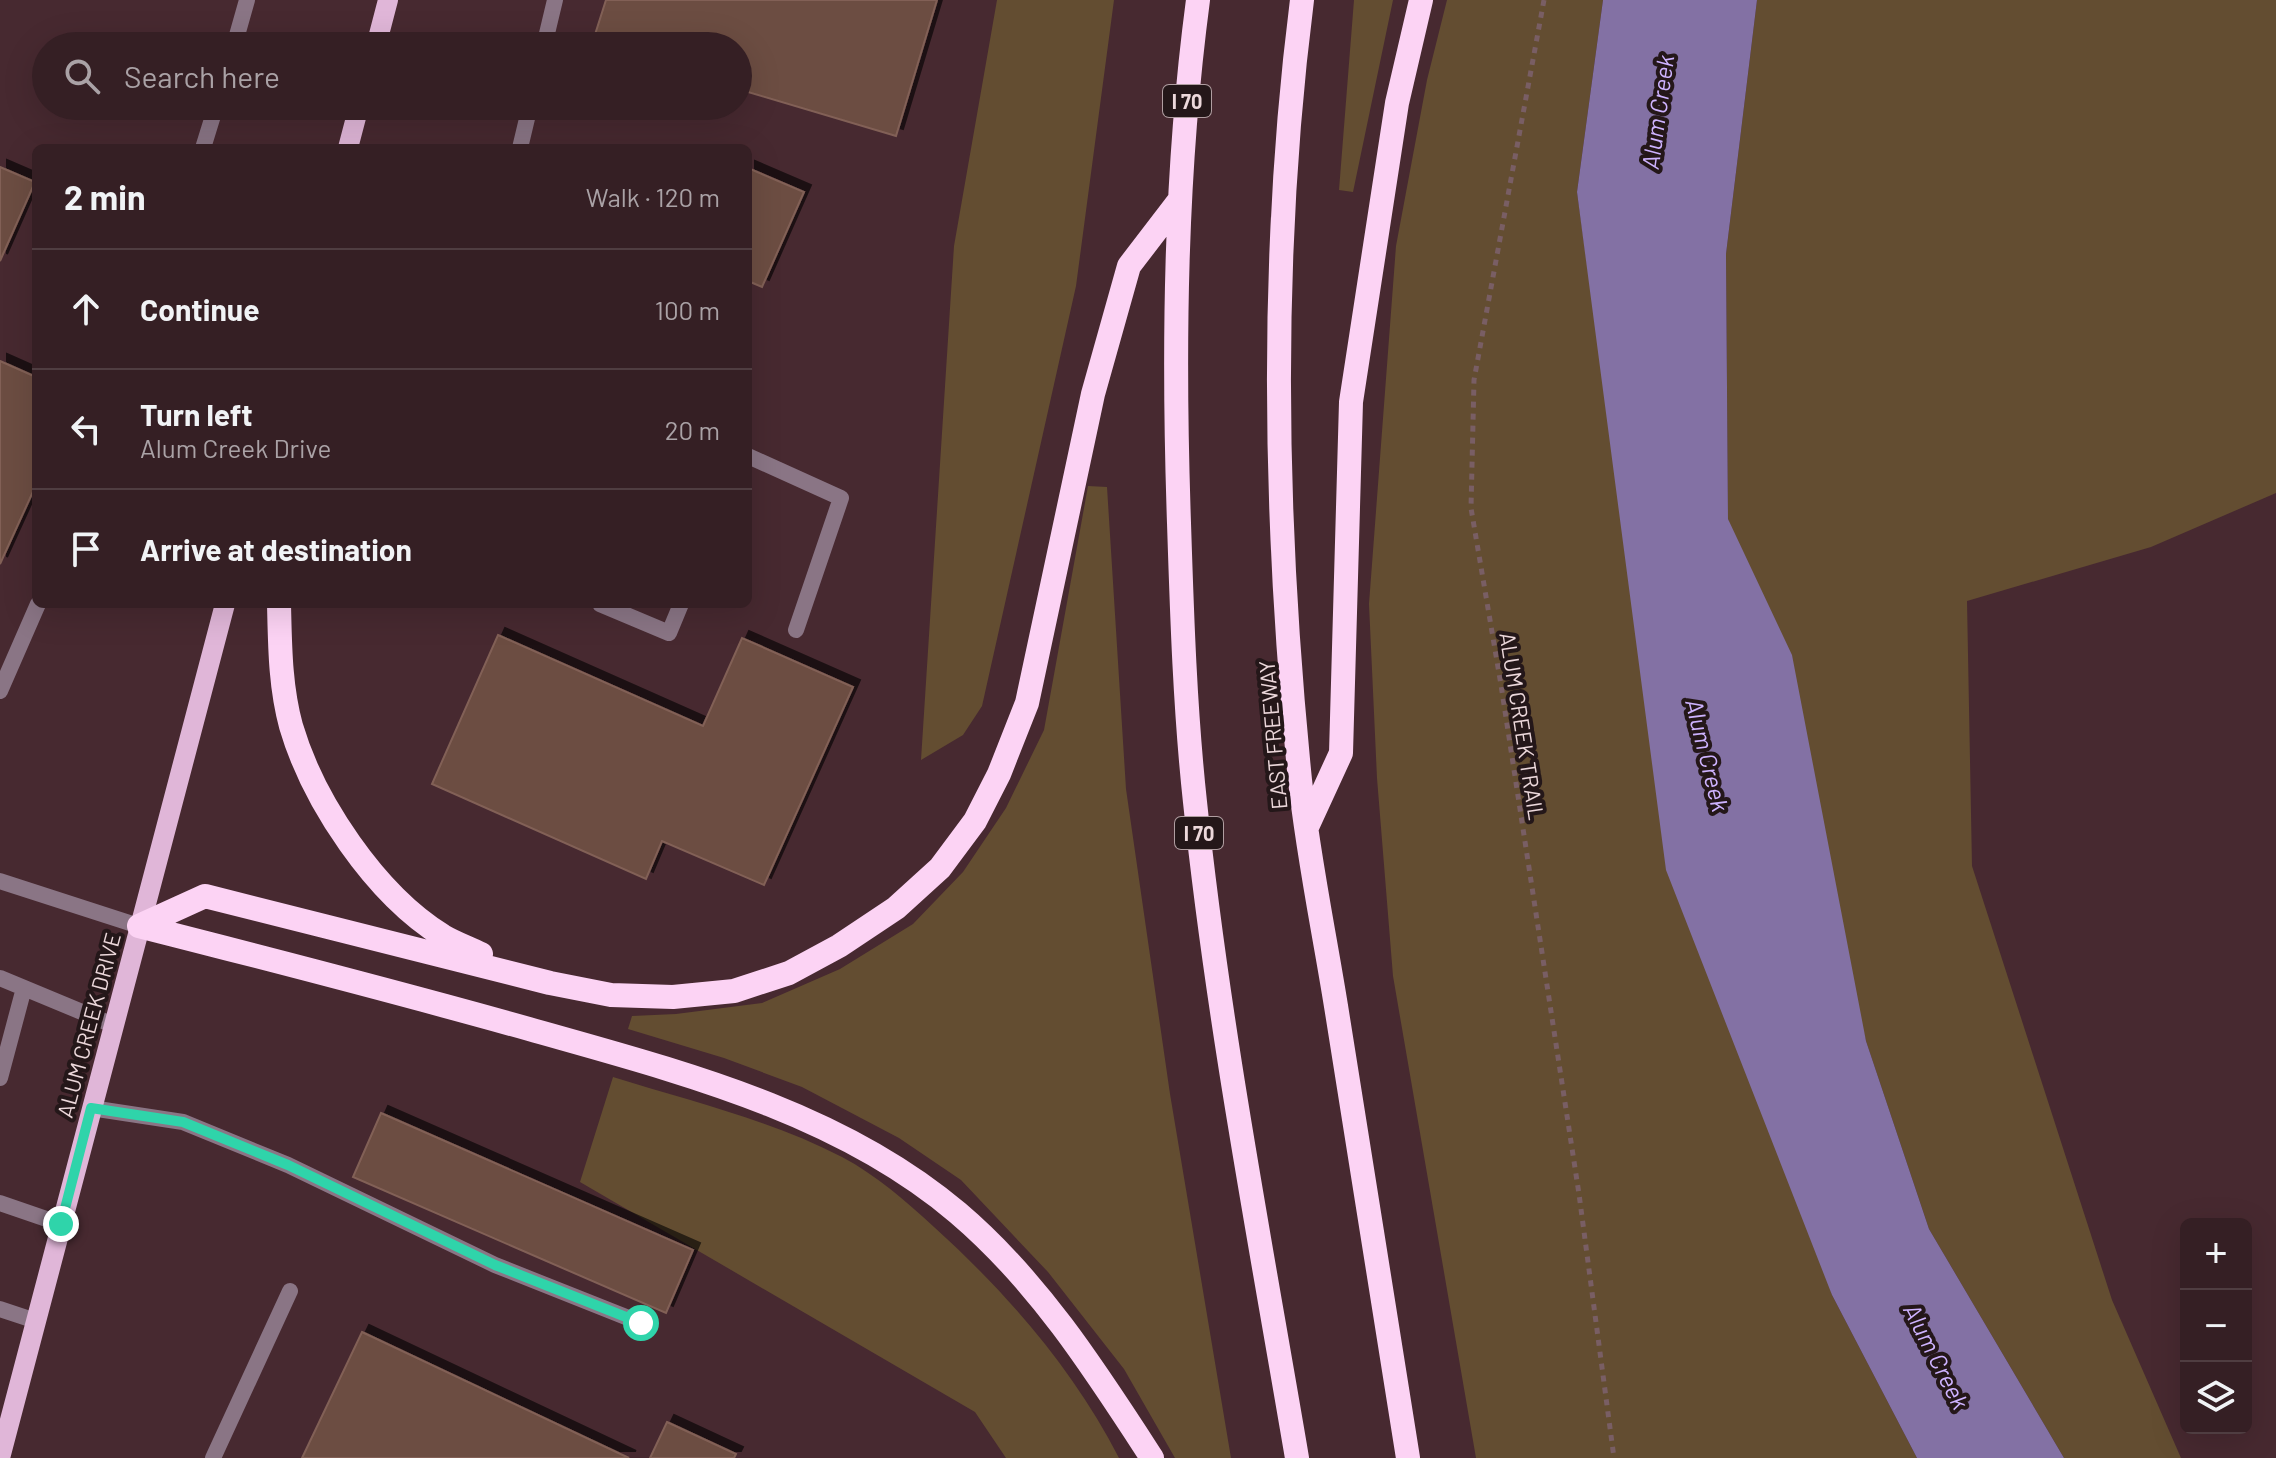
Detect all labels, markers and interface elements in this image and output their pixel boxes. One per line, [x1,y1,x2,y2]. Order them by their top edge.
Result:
search box [32,32,752,120]
water label: Alum Creek [1635,53,1679,171]
icon: search [60,54,104,98]
text: Search here [124,58,280,94]
road number: I 70 [1163,85,1211,117]
text: 2 min [64,176,146,217]
text: Walk · 120 m [586,181,720,212]
icon: ahead [64,287,108,331]
text: Continue [140,291,260,327]
text: 100 m [655,294,720,325]
text: Turn left [140,396,253,432]
icon: left [64,407,108,451]
text: 20 m [665,414,720,445]
text: Alum Creek Drive [140,432,331,463]
icon: arrive [64,527,108,571]
text: Arrive at destination [140,531,412,567]
street label: ALUM CREEK TRAIL [1495,630,1551,822]
street label: EAST FREEWAY [1253,659,1291,811]
water label: Alum Creek [1680,696,1736,815]
road number: I 70 [1175,817,1223,849]
street label: ALUM CREEK DRIVE [51,930,125,1120]
route end [43,1206,79,1242]
map controls [2180,1218,2252,1434]
button: + [2180,1218,2252,1290]
button: − [2180,1290,2252,1362]
water label: Alum Creek [1898,1298,1976,1414]
route start [623,1305,659,1341]
button: layers [2180,1362,2252,1434]

